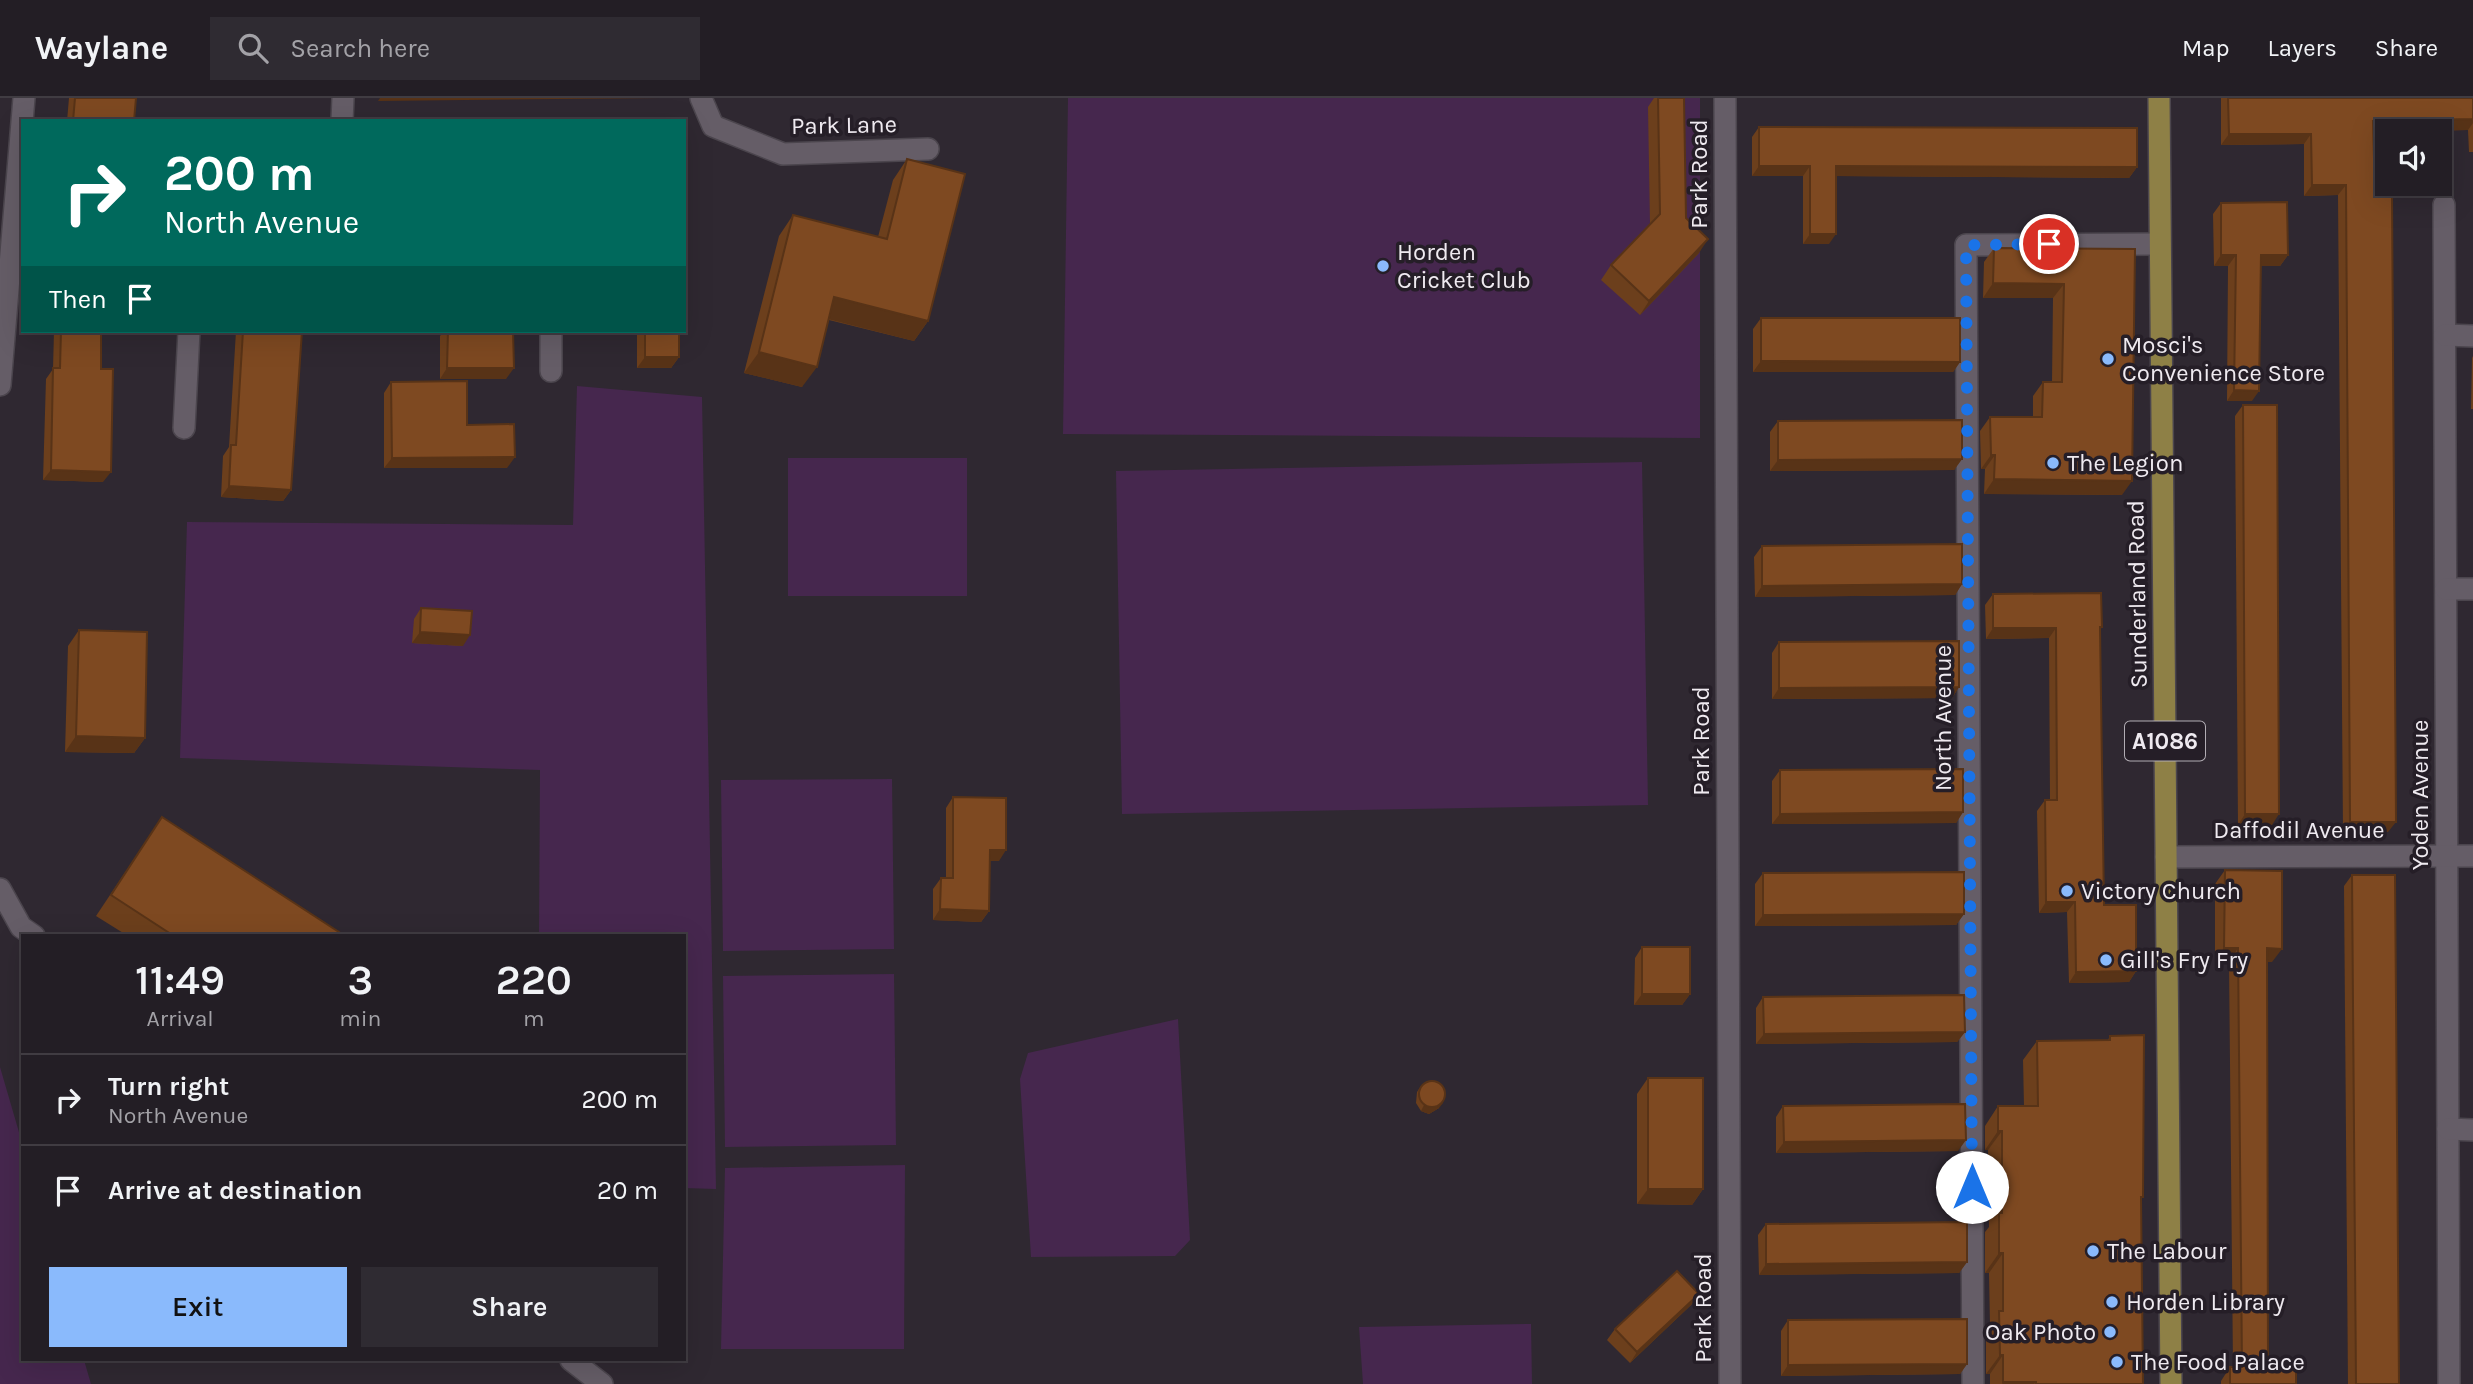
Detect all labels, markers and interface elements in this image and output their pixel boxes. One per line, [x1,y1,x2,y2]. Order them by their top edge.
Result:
search box [210,17,700,80]
text: Waylane [35,29,168,67]
icon: search [234,29,272,67]
text: Search here [290,33,430,64]
text: Map [2182,34,2230,62]
text: Layers [2268,34,2337,62]
text: Share [2375,34,2438,62]
street label: Park Lane [791,110,897,140]
street label: Park Road [1685,119,1713,229]
map controls [2375,119,2452,196]
button: sound [2375,119,2452,196]
text: 200 m [164,145,315,202]
icon: right [49,147,140,238]
text: North Avenue [164,204,359,241]
pin [2019,214,2079,274]
icon: arrive [2030,225,2068,263]
place label: Horden Cricket Club [1397,238,1531,294]
marker: Horden Cricket Club [1375,258,1391,274]
icon: arrive [121,280,159,318]
text: Then [49,284,107,315]
place label: Mosci's Convenience Store [2122,331,2325,387]
marker: Mosci's Convenience Store [2100,351,2116,367]
place label: The Legion [2067,449,2183,477]
marker: The Legion [2045,455,2061,471]
street label: Sunderland Road [2121,500,2153,688]
street label: North Avenue [1929,645,1957,791]
street label: Park Road [1687,686,1715,796]
street label: Yoden Avenue [2406,720,2434,870]
road number: A1086 [2125,722,2205,761]
street label: Daffodil Avenue [2213,816,2385,844]
place label: Victory Church [2081,877,2241,905]
marker: Victory Church [2059,883,2075,899]
place label: Gill's Fry Fry [2120,946,2248,974]
marker: Gill's Fry Fry [2098,952,2114,968]
text: 11:49 [135,955,225,1005]
text: 3 [347,955,373,1005]
text: 220 [496,955,572,1005]
text: Arrival [146,1005,214,1032]
text: min [339,1005,381,1032]
text: m [523,1005,544,1032]
text: Turn right [108,1071,229,1102]
icon: right [49,1081,87,1119]
text: 200 m [582,1084,658,1115]
text: North Avenue [108,1102,248,1129]
position arrow [1935,1150,2009,1224]
icon: arrive [49,1172,87,1210]
text: Arrive at destination [108,1175,362,1206]
text: 20 m [597,1175,658,1206]
place label: The Labour [2107,1237,2227,1265]
marker: The Labour [2085,1243,2101,1259]
street label: Park Road [1689,1253,1717,1363]
button: Exit [49,1267,347,1347]
button: Share [361,1267,658,1347]
place label: Horden Library [2126,1288,2285,1316]
marker: Horden Library [2104,1294,2120,1310]
place label: Oak Photo [1985,1318,2096,1346]
marker: Oak Photo [2102,1324,2118,1340]
place label: The Food Palace [2131,1348,2305,1376]
marker: The Food Palace [2109,1354,2125,1370]

